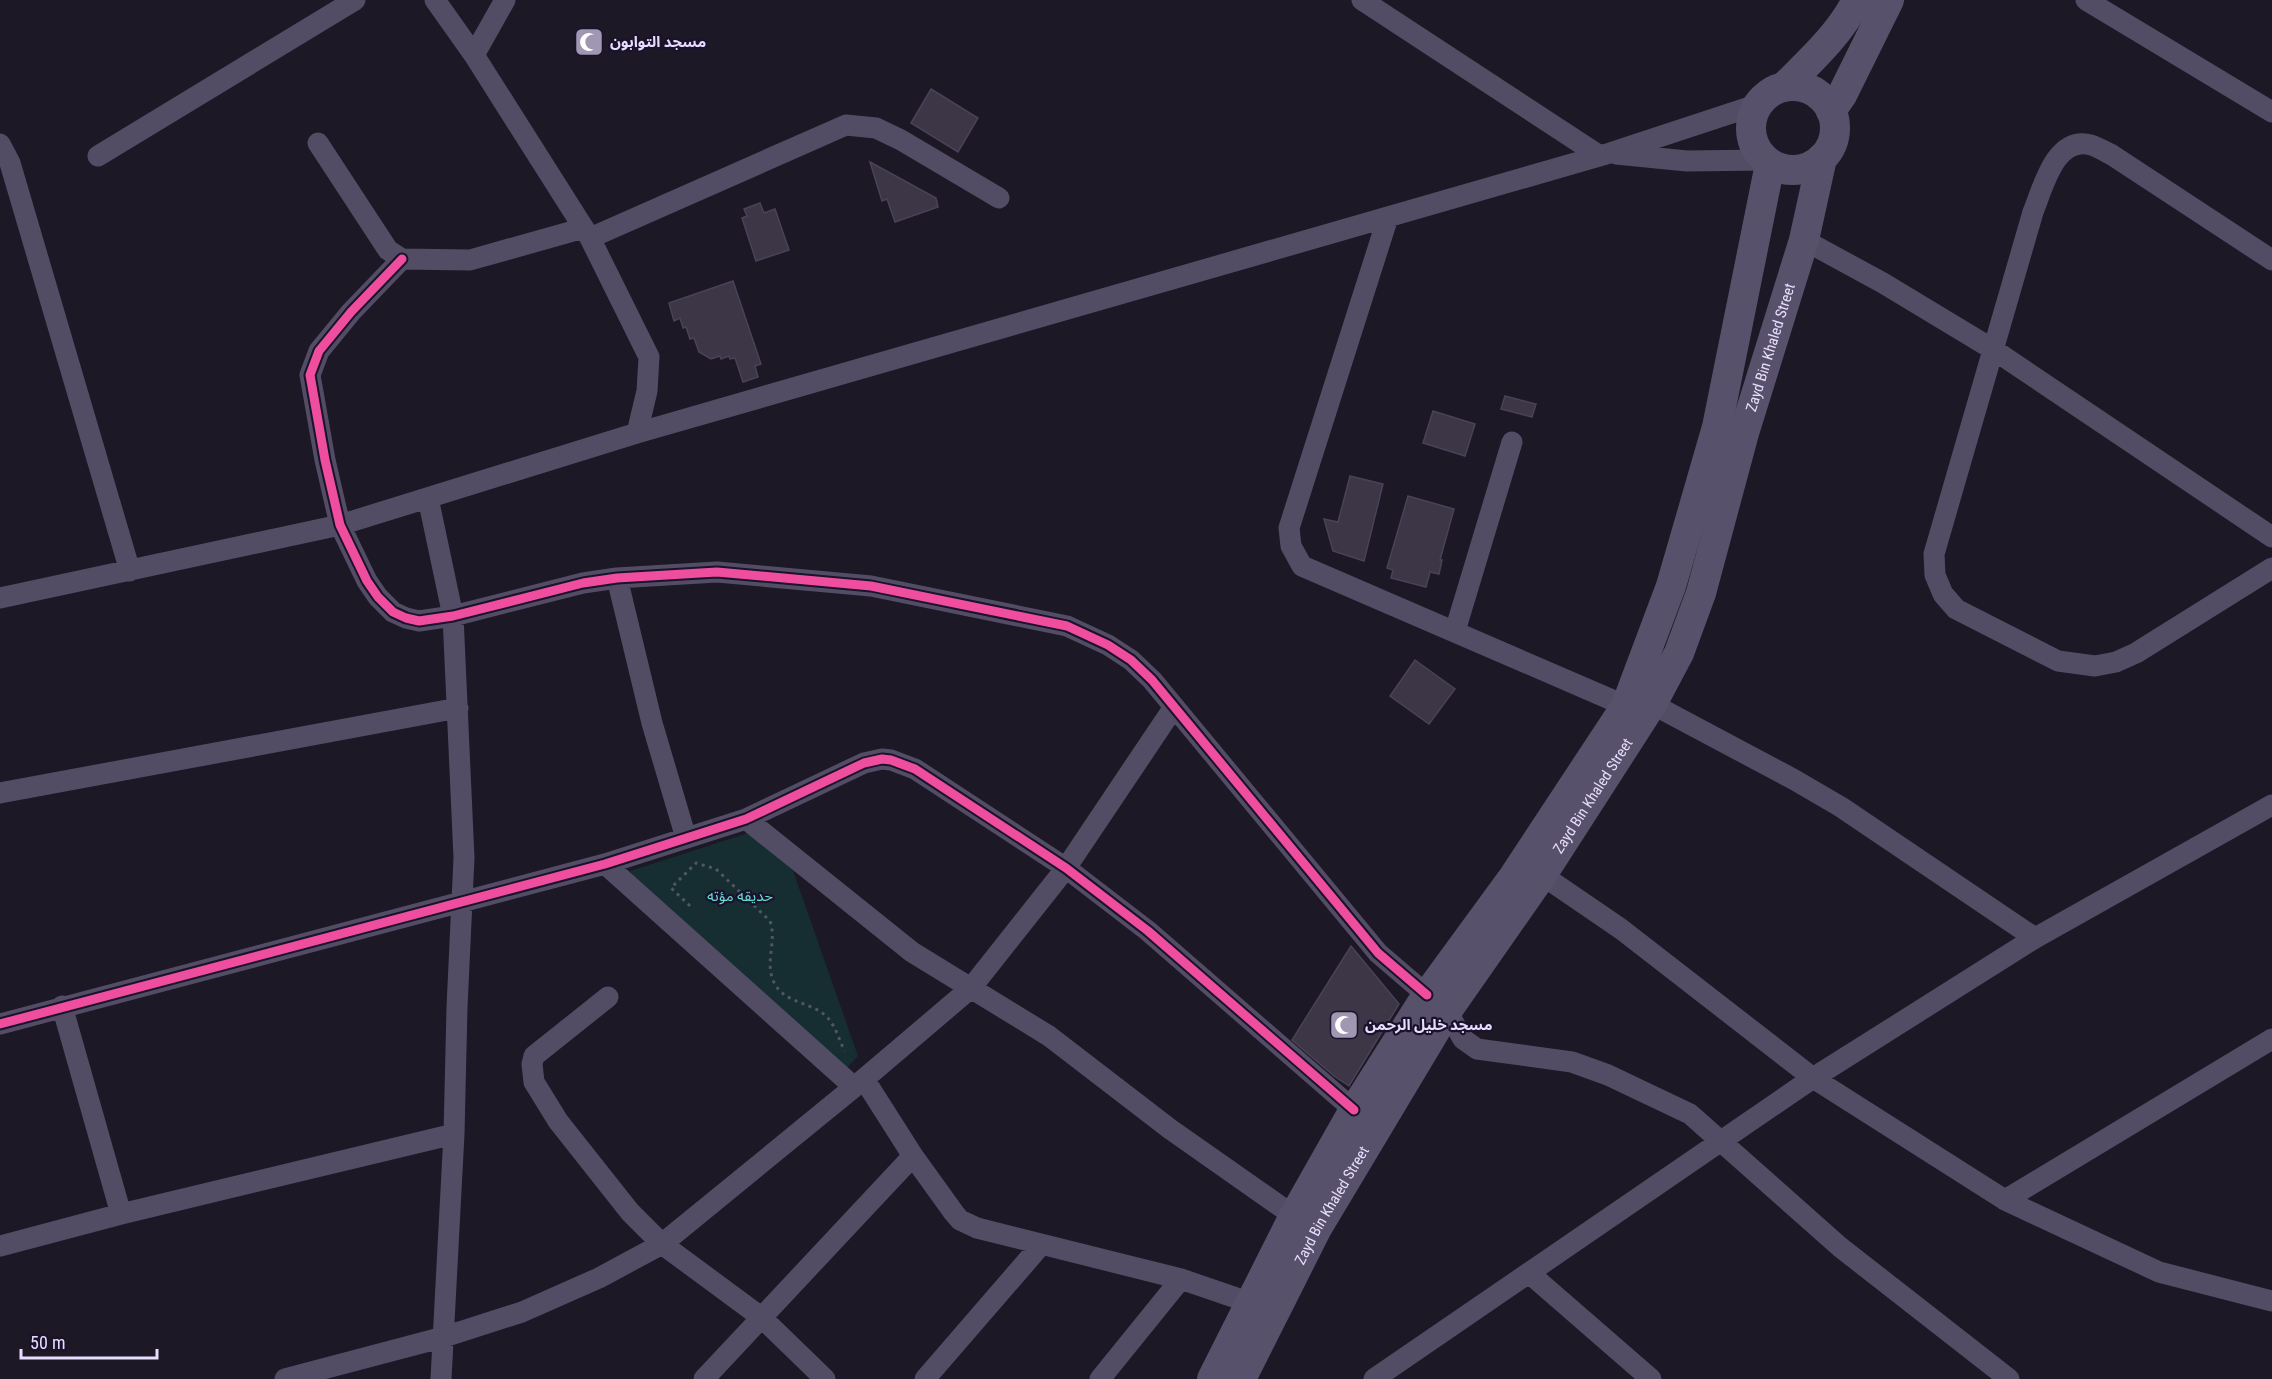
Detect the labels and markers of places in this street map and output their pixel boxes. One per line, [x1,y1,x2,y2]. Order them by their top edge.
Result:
mosque icon: مسجد التوابون [573,26,605,58]
place label: مسجد التوابون [610,33,706,51]
mosque icon: مسجد خليل الرحمن [1328,1009,1360,1041]
place label: مسجد خليل الرحمن [1365,1016,1492,1034]

